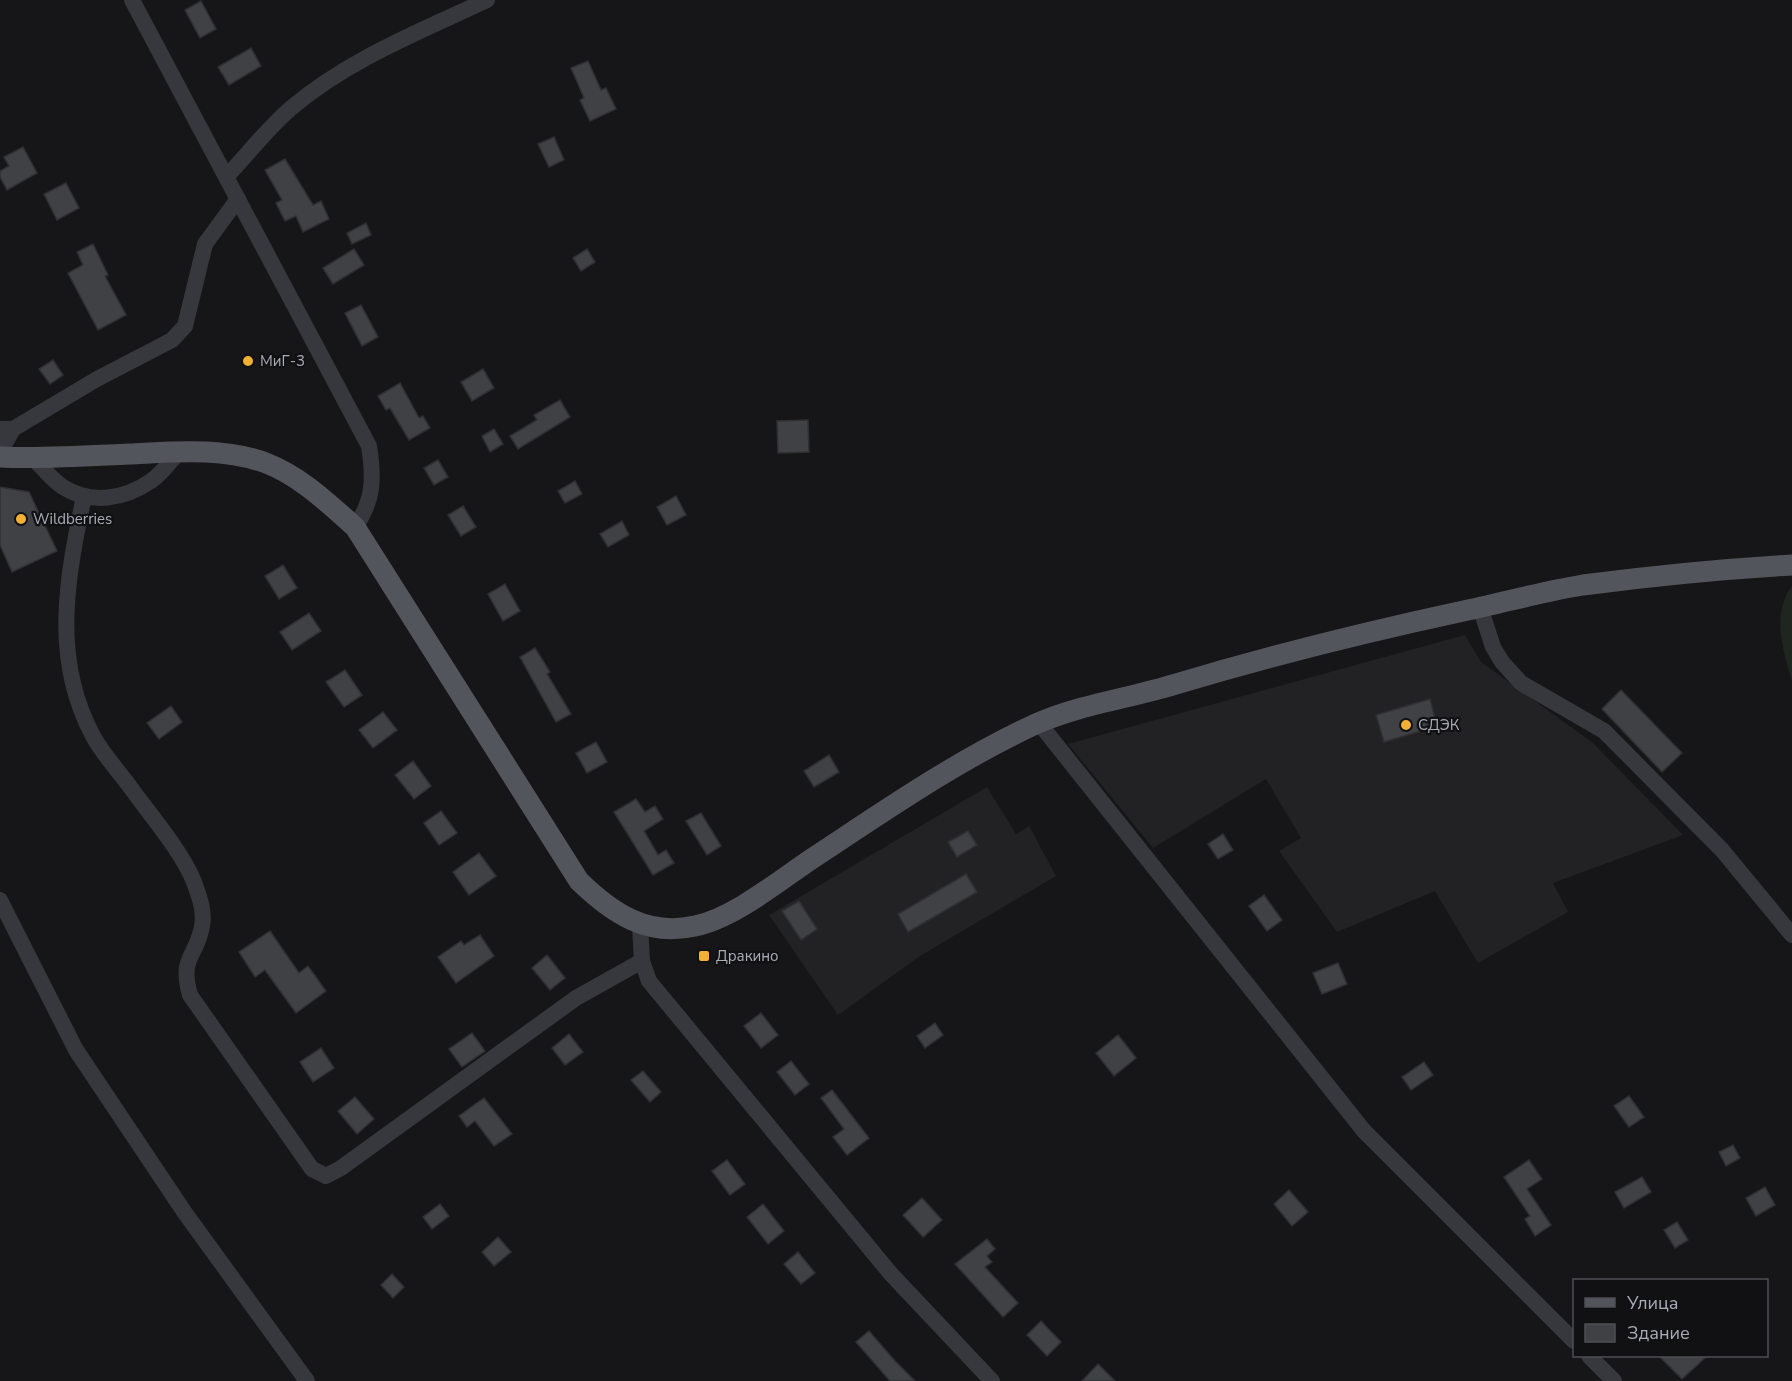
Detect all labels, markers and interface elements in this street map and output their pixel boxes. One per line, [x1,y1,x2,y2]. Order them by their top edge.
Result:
place label: МиГ-3 [260,351,305,371]
marker: МиГ-3 [241,354,255,368]
place label: Wildberries [33,509,112,529]
marker: Wildberries [14,512,28,526]
place label: СДЭК [1418,715,1460,735]
marker: СДЭК [1399,718,1413,732]
place label: Дракино [716,946,779,966]
marker: Дракино [697,949,711,963]
legend [1573,1279,1768,1357]
text: Улица [1626,1291,1678,1315]
text: Здание [1627,1321,1690,1345]

